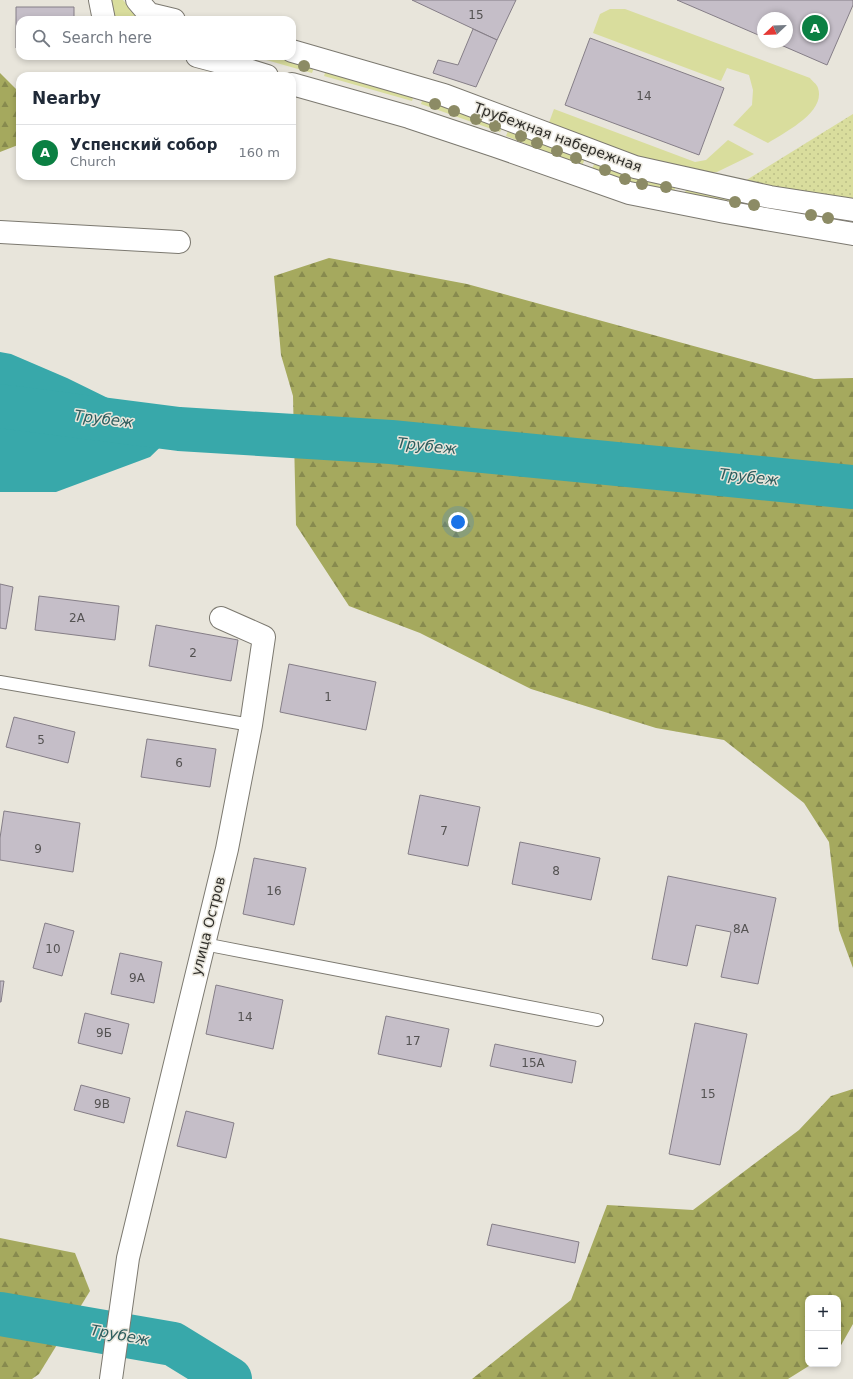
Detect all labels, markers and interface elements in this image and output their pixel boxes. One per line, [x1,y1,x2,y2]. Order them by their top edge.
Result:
house number: 15 [468,8,484,22]
north arrow [757,12,793,48]
pin: A [802,13,828,43]
search box [16,16,296,60]
icon: search [30,27,52,49]
text: Search here [62,29,152,47]
text: Nearby [32,88,101,108]
house number: 14 [636,89,652,103]
street label: Трубежная набережная [471,99,644,175]
text: Успенский собор [70,136,217,154]
text: A [40,145,50,160]
text: 160 m [238,145,280,160]
text: Church [70,154,116,169]
water label: Трубеж [73,406,135,432]
water label: Трубеж [396,434,458,458]
water label: Трубеж [718,465,780,489]
your location [448,512,468,532]
house number: 2А [69,611,86,625]
house number: 2 [189,646,197,660]
house number: 1 [324,690,332,704]
house number: 5 [37,733,45,747]
house number: 6 [175,756,183,770]
house number: 7 [440,824,448,838]
house number: 9 [34,842,42,856]
house number: 8 [552,864,560,878]
street label: улица Остров [188,875,228,977]
house number: 16 [266,884,282,898]
house number: 8А [733,922,750,936]
house number: 10 [45,942,61,956]
house number: 9А [129,971,146,985]
house number: 14 [237,1010,253,1024]
house number: 9Б [96,1026,112,1040]
house number: 17 [405,1034,421,1048]
house number: 15А [521,1056,546,1070]
house number: 15 [700,1087,716,1101]
house number: 9В [94,1097,110,1111]
map controls [805,1295,841,1367]
button: + [805,1295,841,1331]
water label: Трубеж [89,1321,151,1349]
button: − [805,1331,841,1367]

